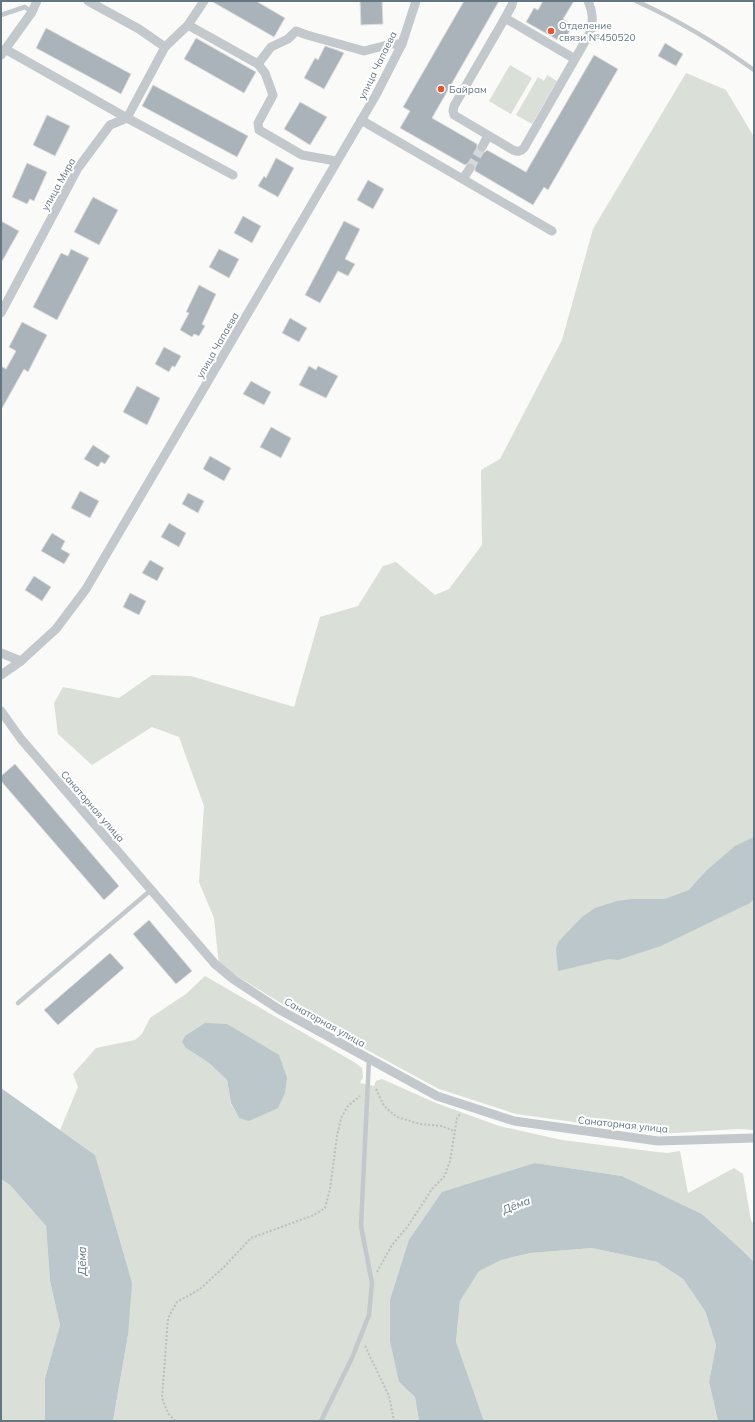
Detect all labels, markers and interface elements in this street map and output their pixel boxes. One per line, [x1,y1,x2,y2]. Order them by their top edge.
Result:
place label: Отделение связи №450520 [559,19,636,44]
marker: Отделение связи №450520 [546,26,556,36]
street label: улица Чапаева [355,29,400,101]
place label: Байрам [449,83,487,96]
marker: Байрам [436,84,446,94]
street label: улица Мира [39,156,78,213]
street label: улица Чапаева [193,310,242,381]
street label: Санаторная улица [58,768,127,845]
street label: Санаторная улица [282,995,368,1050]
street label: Санаторная улица [577,1113,669,1136]
water label: Дёма [499,1193,532,1217]
water label: Дёма [75,1246,89,1277]

